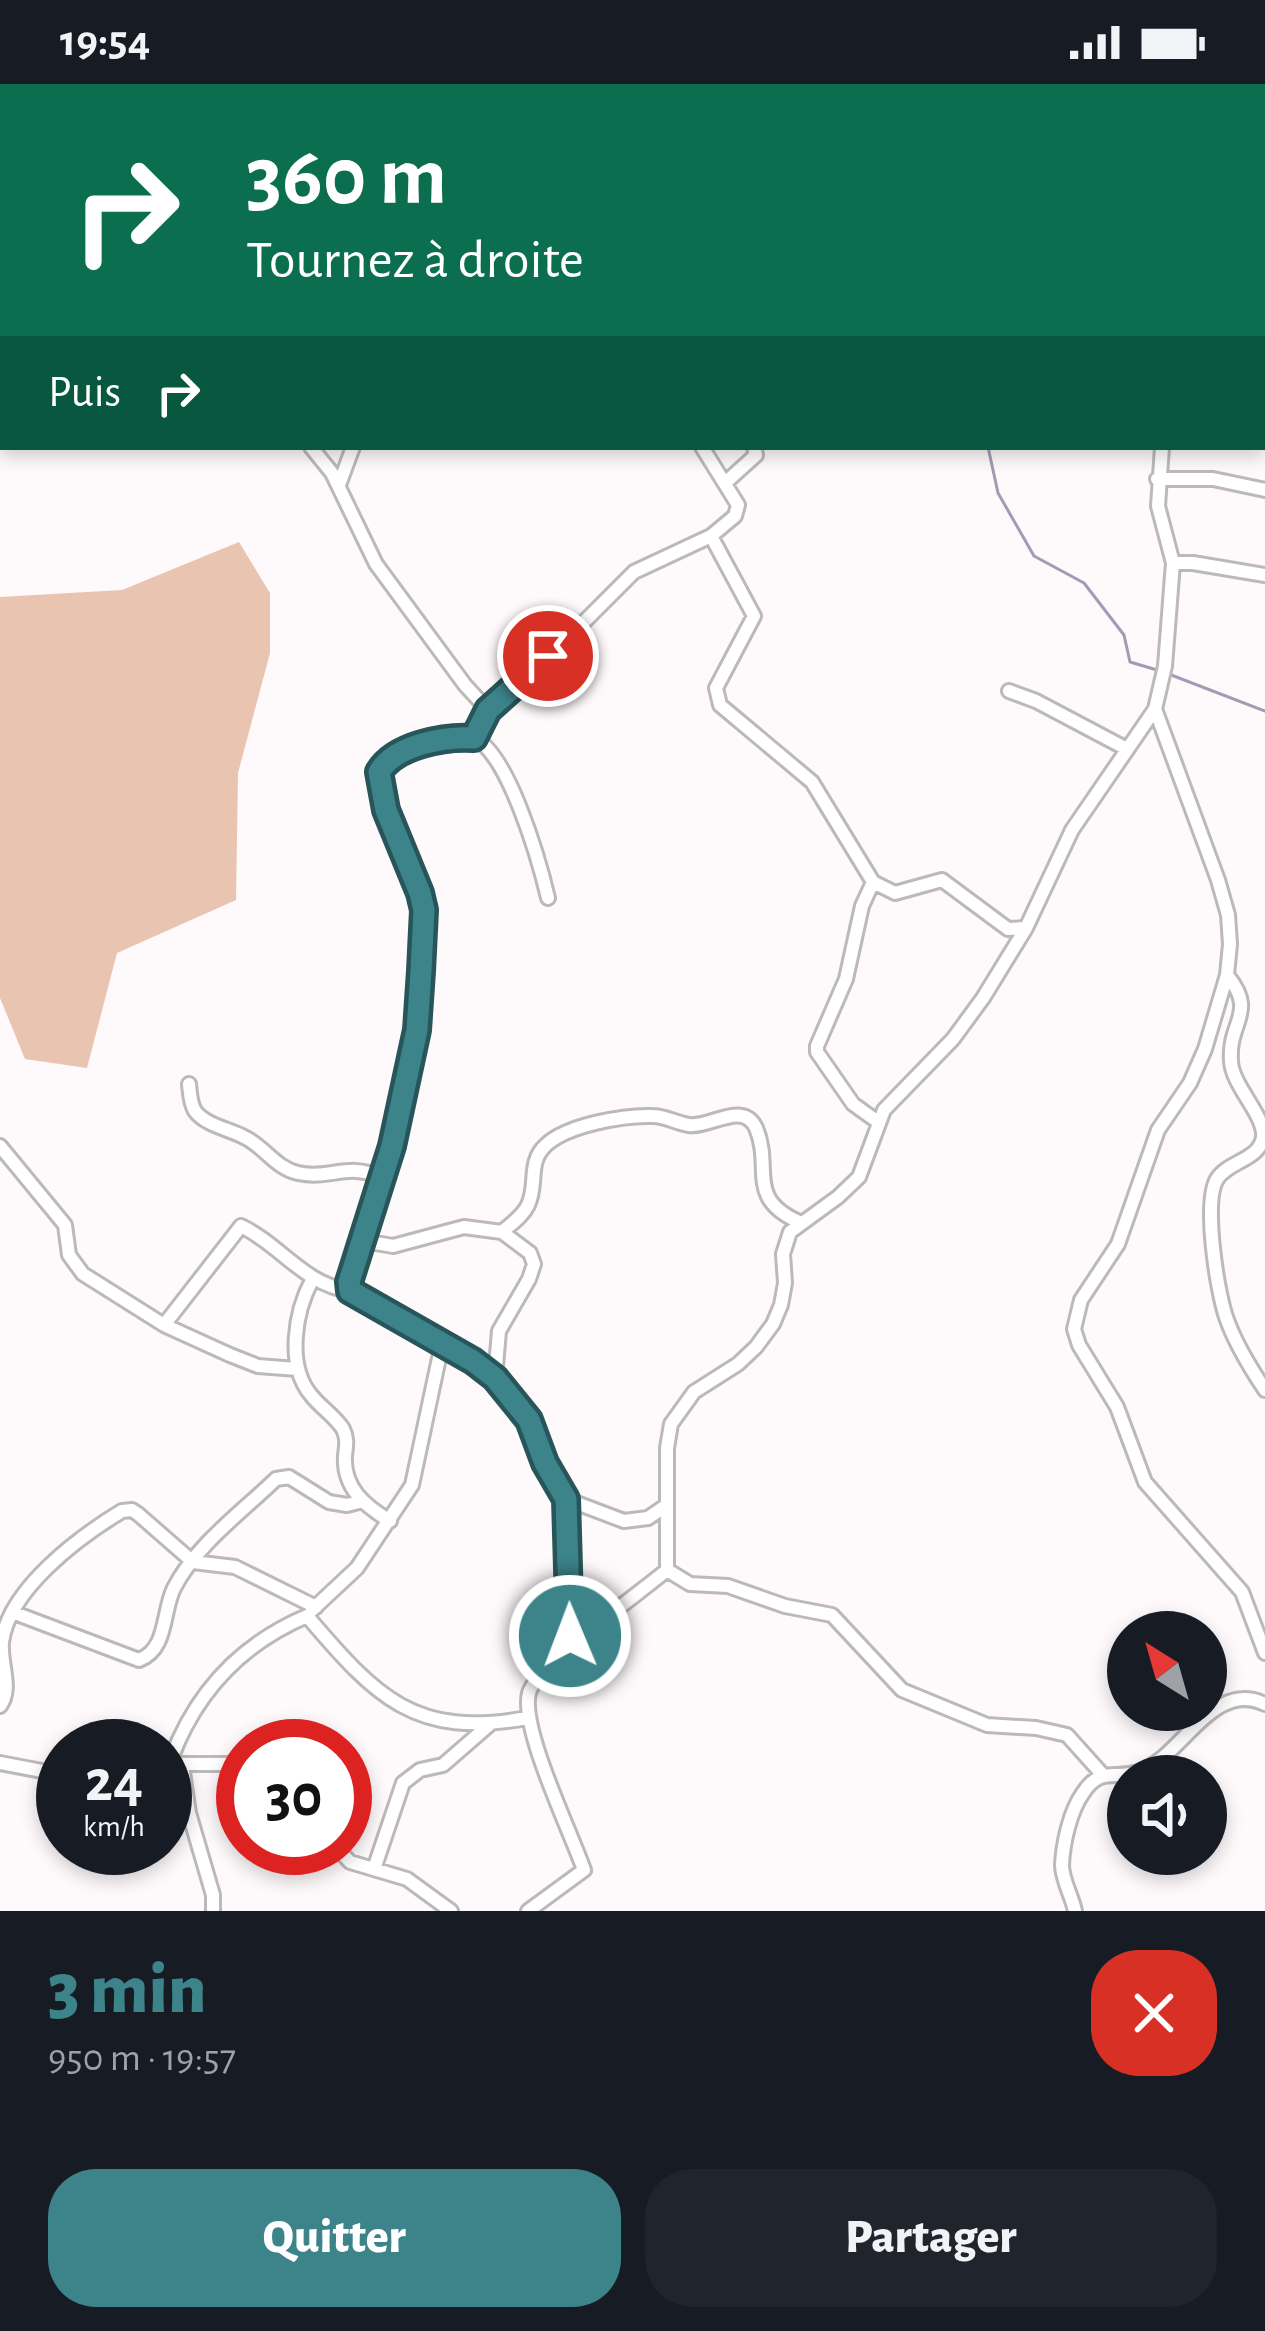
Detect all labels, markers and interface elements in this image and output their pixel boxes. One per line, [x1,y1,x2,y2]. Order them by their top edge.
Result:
text: 19:54 [60,19,150,64]
icon: right [48,132,204,288]
text: 360 m [246,136,447,220]
text: Tournez à droite [246,234,584,288]
icon: right [145,360,211,426]
text: Puis [48,370,121,415]
pin [497,605,599,707]
icon: arrive [515,623,581,689]
position arrow [507,1573,633,1699]
north arrow [1107,1611,1227,1731]
map controls [1107,1611,1227,1875]
speed limit sign: 30 [216,1719,372,1875]
text: 24 [85,1752,143,1812]
button: sound [1107,1755,1227,1875]
text: km/h [83,1812,145,1842]
button: close [1091,1950,1217,2076]
text: 3 min [48,1954,206,2026]
text: 950 m · 19:57 [48,2039,236,2078]
button: Quitter [48,2169,621,2307]
button: Partager [645,2169,1217,2307]

